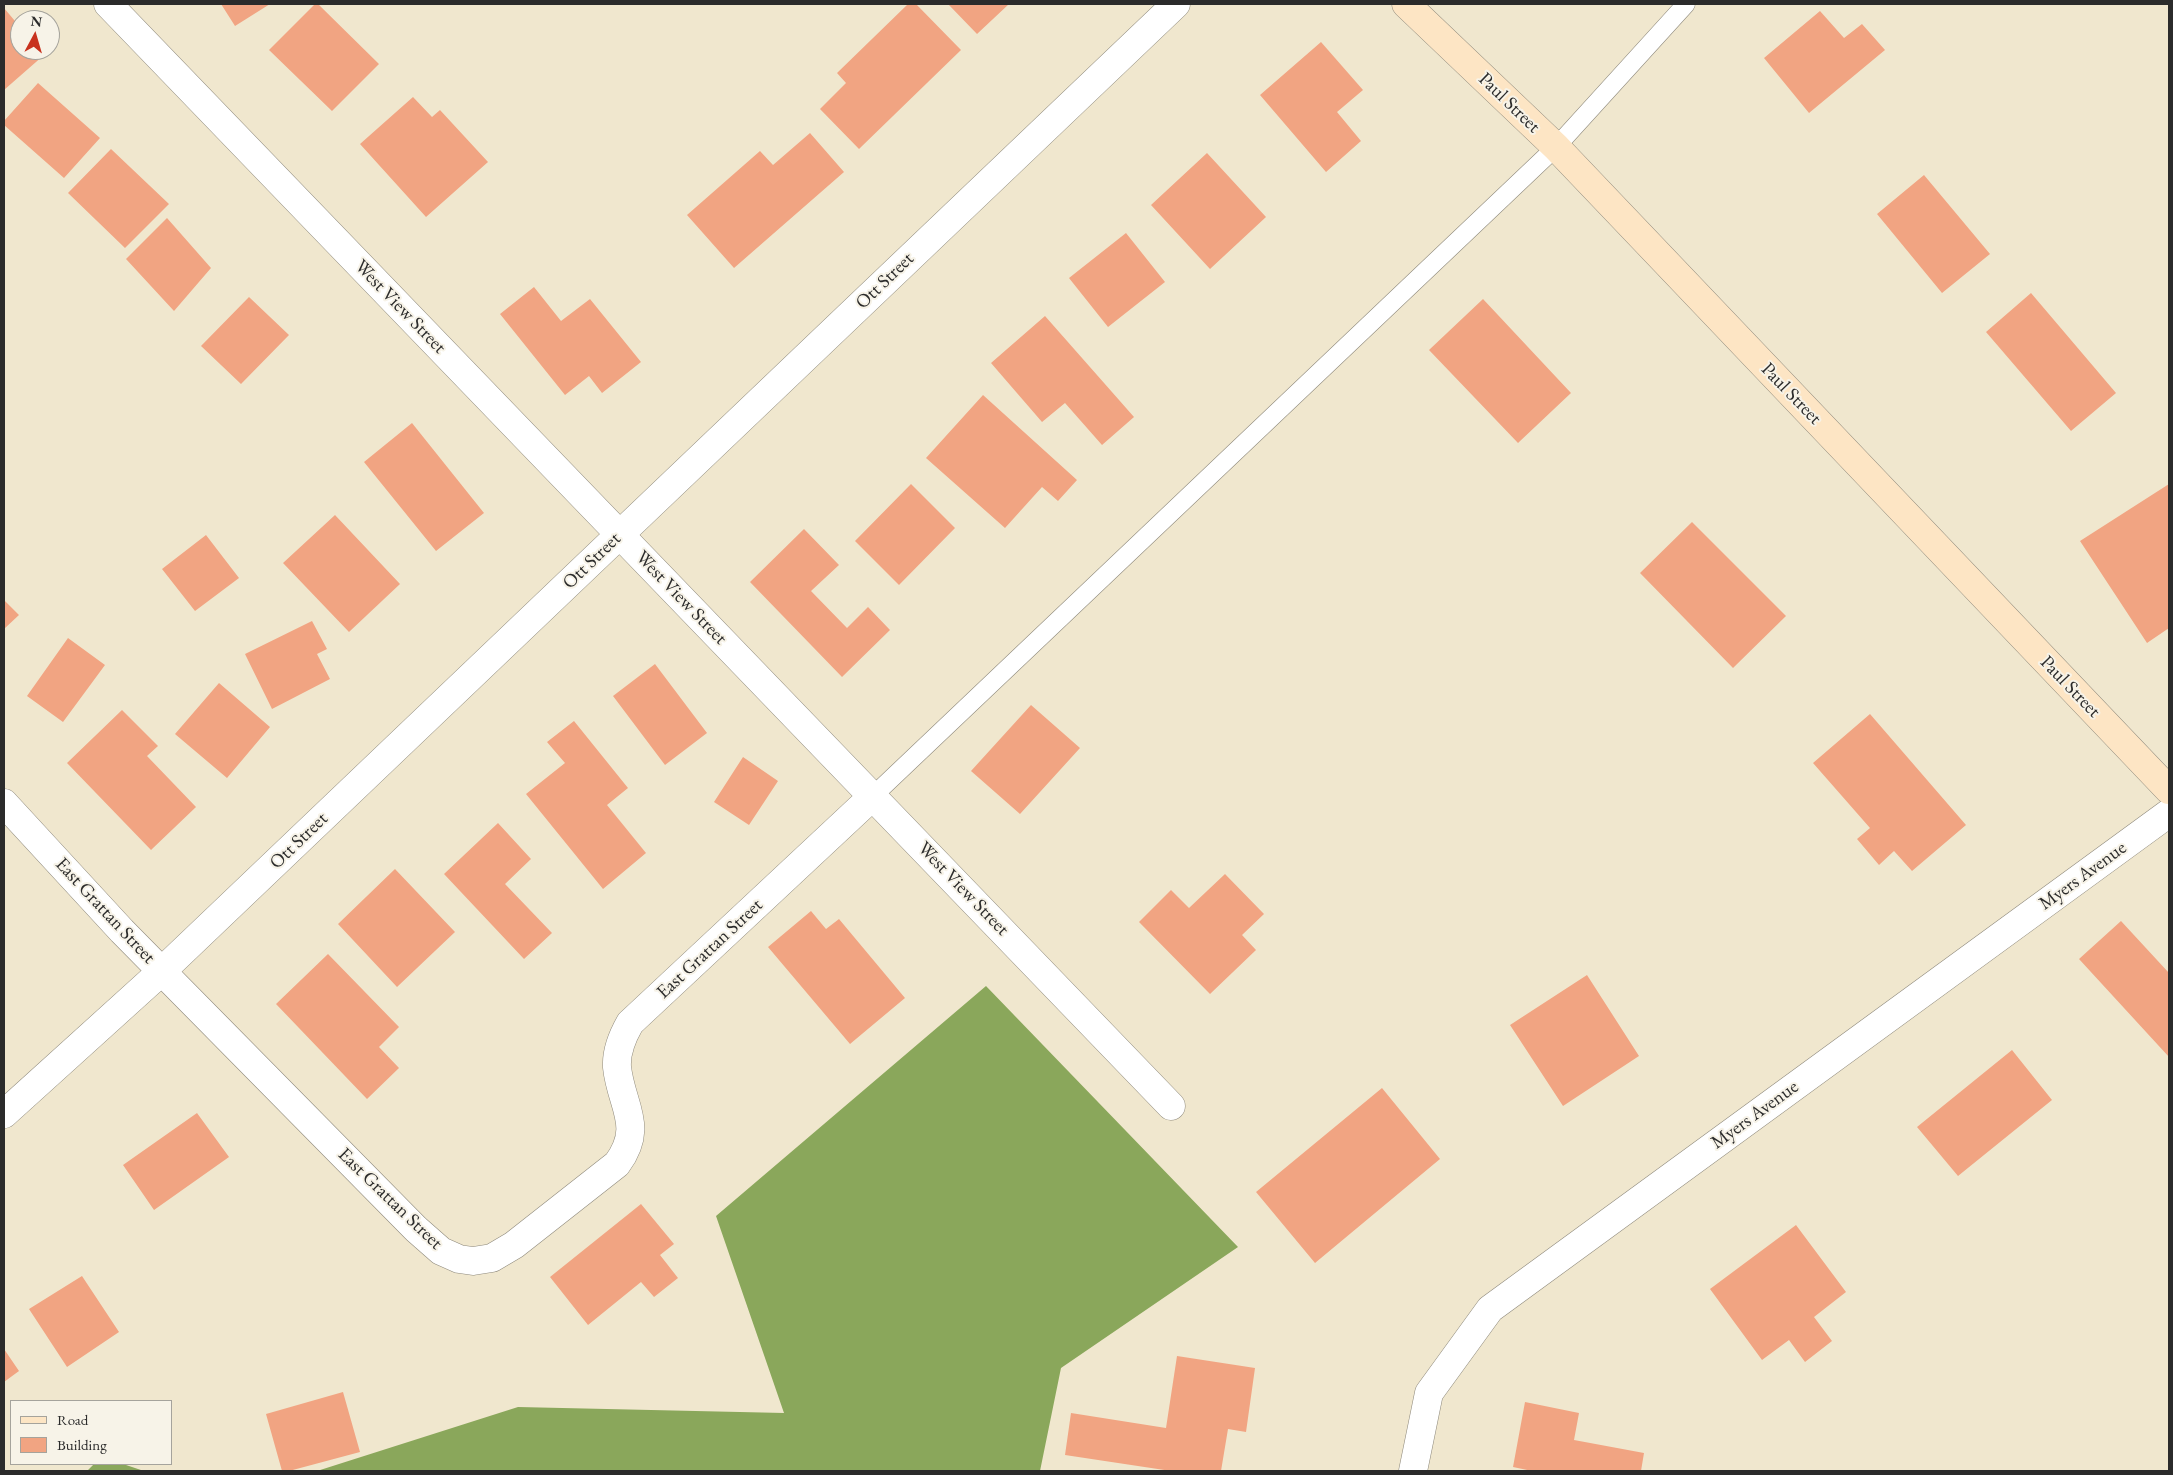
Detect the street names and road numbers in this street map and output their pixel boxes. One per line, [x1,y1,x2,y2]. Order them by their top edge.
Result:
street label: Paul Street [1473,68,1545,138]
street label: Ott Street [851,248,919,314]
street label: West View Street [349,255,451,359]
street label: Paul Street [1756,358,1826,430]
street label: Ott Street [558,528,626,594]
street label: West View Street [630,546,732,650]
street label: Paul Street [2035,651,2105,723]
street label: Ott Street [265,808,333,874]
street label: West View Street [912,837,1014,941]
street label: Myers Avenue [2035,837,2131,915]
street label: East Grattan Street [50,853,160,969]
street label: East Grattan Street [652,894,768,1004]
street label: Myers Avenue [1707,1076,1803,1154]
street label: East Grattan Street [333,1143,447,1255]

